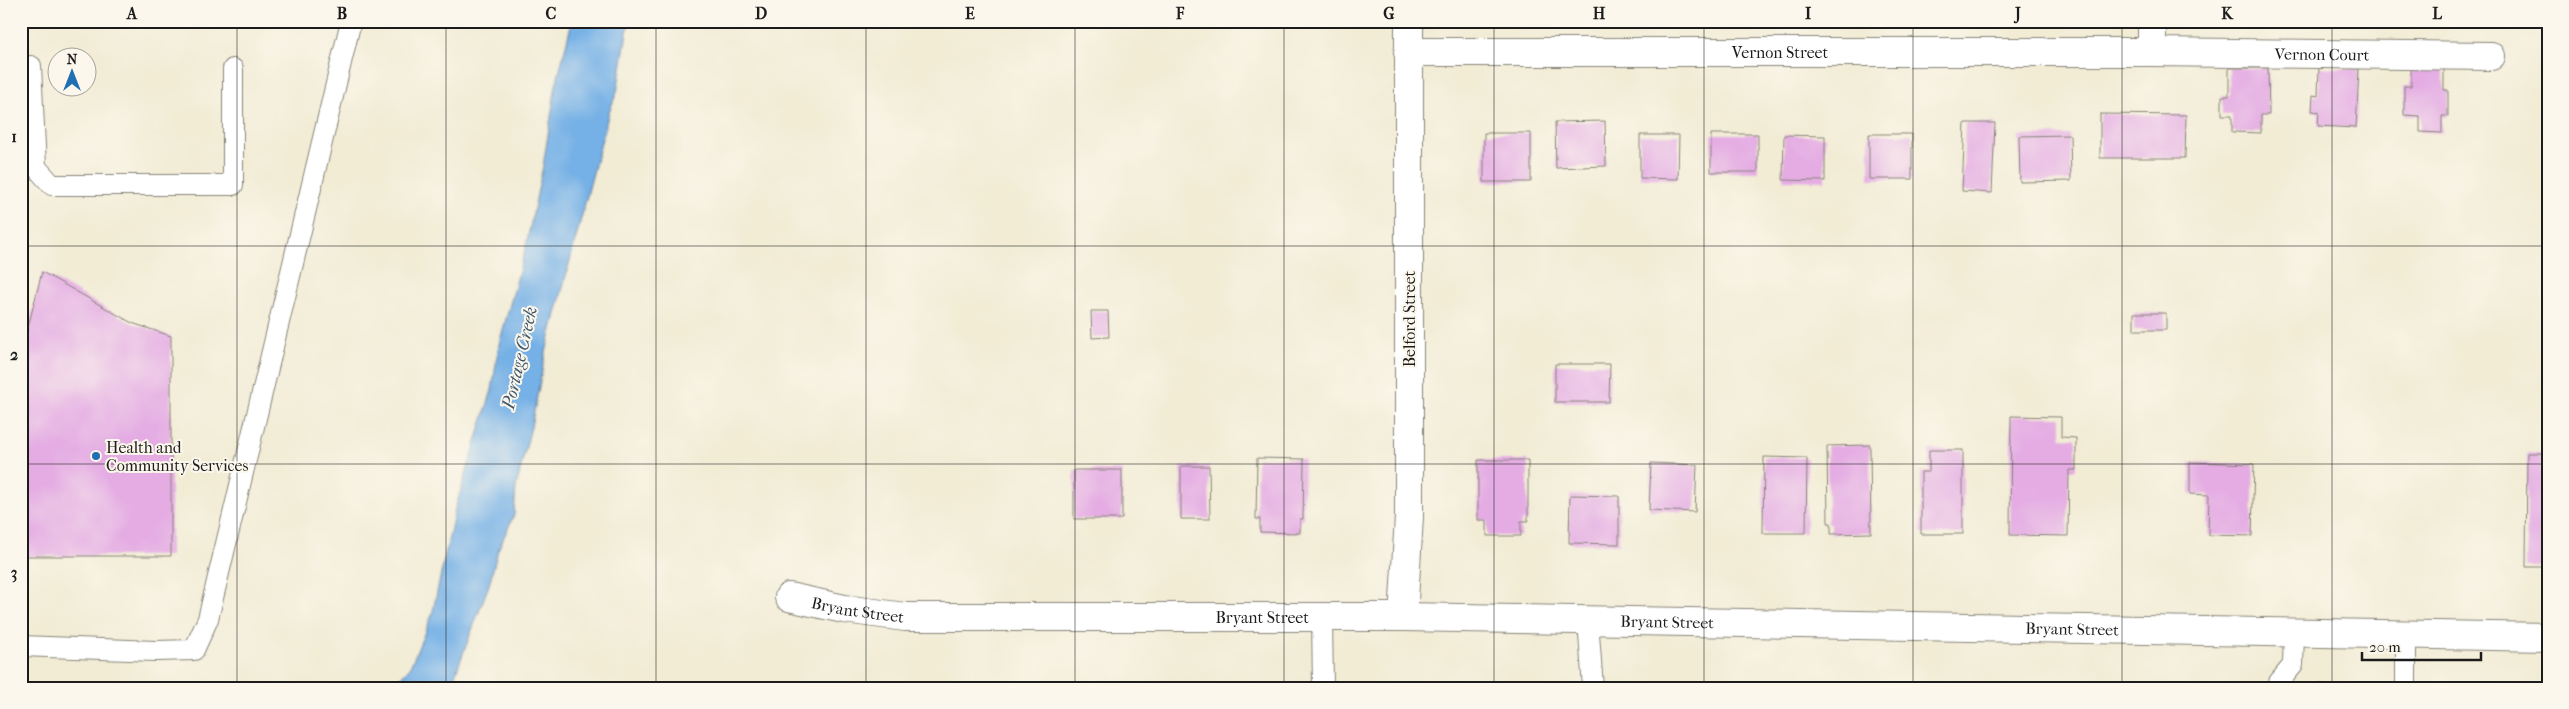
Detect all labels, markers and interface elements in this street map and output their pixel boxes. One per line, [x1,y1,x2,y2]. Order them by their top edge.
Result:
text: A [126,4,138,23]
text: B [337,4,347,23]
text: C [546,4,557,23]
text: D [755,4,767,23]
text: E [965,4,975,23]
text: F [1175,4,1185,23]
text: G [1383,4,1395,23]
text: H [1593,4,1606,23]
text: I [1805,4,1812,23]
text: J [2013,4,2021,24]
text: K [2221,4,2234,23]
text: L [2432,4,2442,23]
street label: Vernon Street [1731,43,1829,62]
street label: Vernon Court [2274,44,2370,64]
north arrow [48,48,98,98]
text: N [67,51,78,68]
text: 1 [11,127,17,146]
street label: Belford Street [1400,270,1419,367]
water label: Portage Creek [498,305,542,412]
text: 2 [10,345,18,364]
place label: Health and Community Services [106,438,248,475]
marker: Health and Community Services [90,450,102,462]
text: 3 [11,563,17,583]
street label: Bryant Street [810,593,905,626]
street label: Bryant Street [1215,608,1309,627]
street label: Bryant Street [1620,611,1714,632]
street label: Bryant Street [2025,618,2119,639]
scale bar [2362,629,2480,661]
text: 20 m [2369,638,2401,656]

